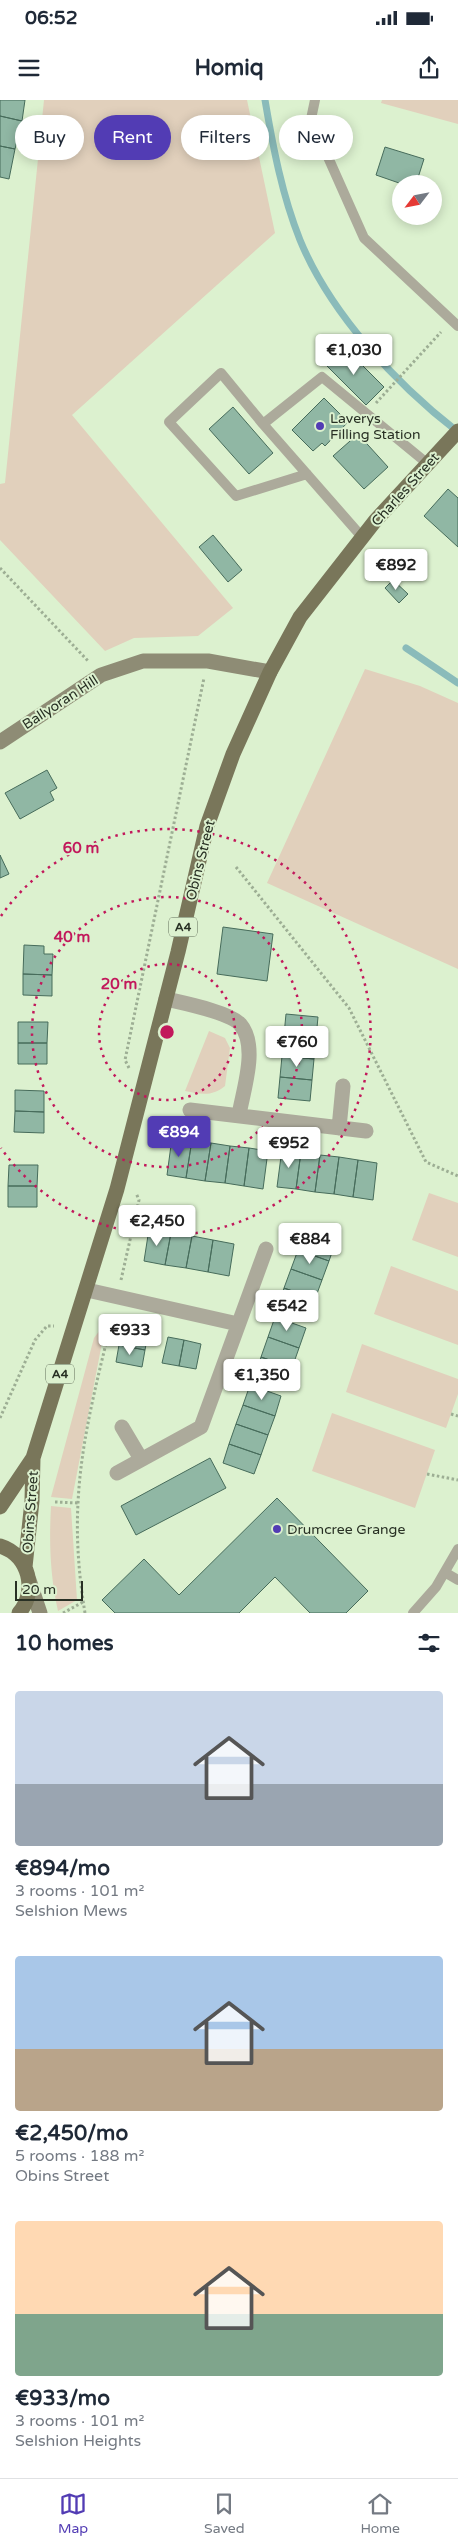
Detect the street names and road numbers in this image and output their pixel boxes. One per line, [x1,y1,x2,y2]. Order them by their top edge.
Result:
street label: Charles Street [368,449,443,530]
street label: Ballyoran Hill [19,672,101,733]
street label: Obins Street [182,817,219,902]
road number: A4 [169,918,197,936]
road number: A4 [46,1364,74,1384]
street label: Obins Street [19,1470,42,1554]

